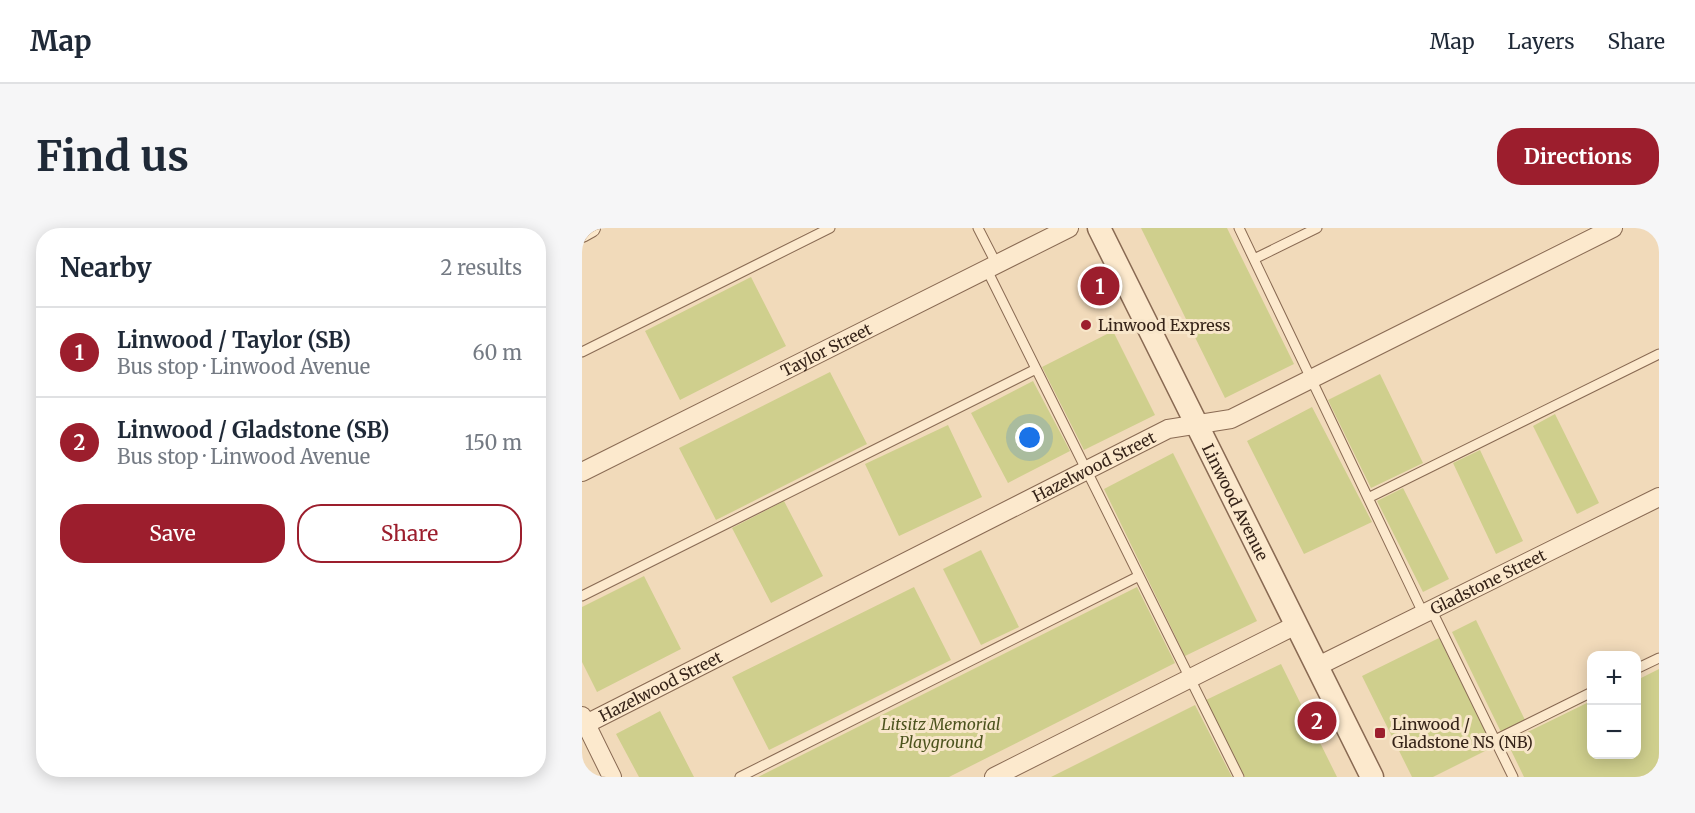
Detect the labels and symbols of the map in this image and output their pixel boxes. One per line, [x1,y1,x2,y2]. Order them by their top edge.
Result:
pin: 1 [1080,264,1120,308]
place label: Linwood Express [1098,315,1231,335]
street label: Taylor Street [777,318,876,381]
marker: Linwood Express [1079,318,1093,332]
your location [1015,423,1044,452]
street label: Hazelwood Street [1029,427,1160,506]
street label: Linwood Avenue [1198,440,1273,564]
street label: Gladstone Street [1427,544,1550,619]
street label: Hazelwood Street [596,646,726,726]
pin: 2 [1298,698,1336,744]
park label: Litsitz Memorial Playground [881,714,1001,752]
place label: Linwood / Gladstone NS (NB) [1392,714,1533,752]
marker: Linwood / Gladstone NS (NB) [1373,726,1387,740]

